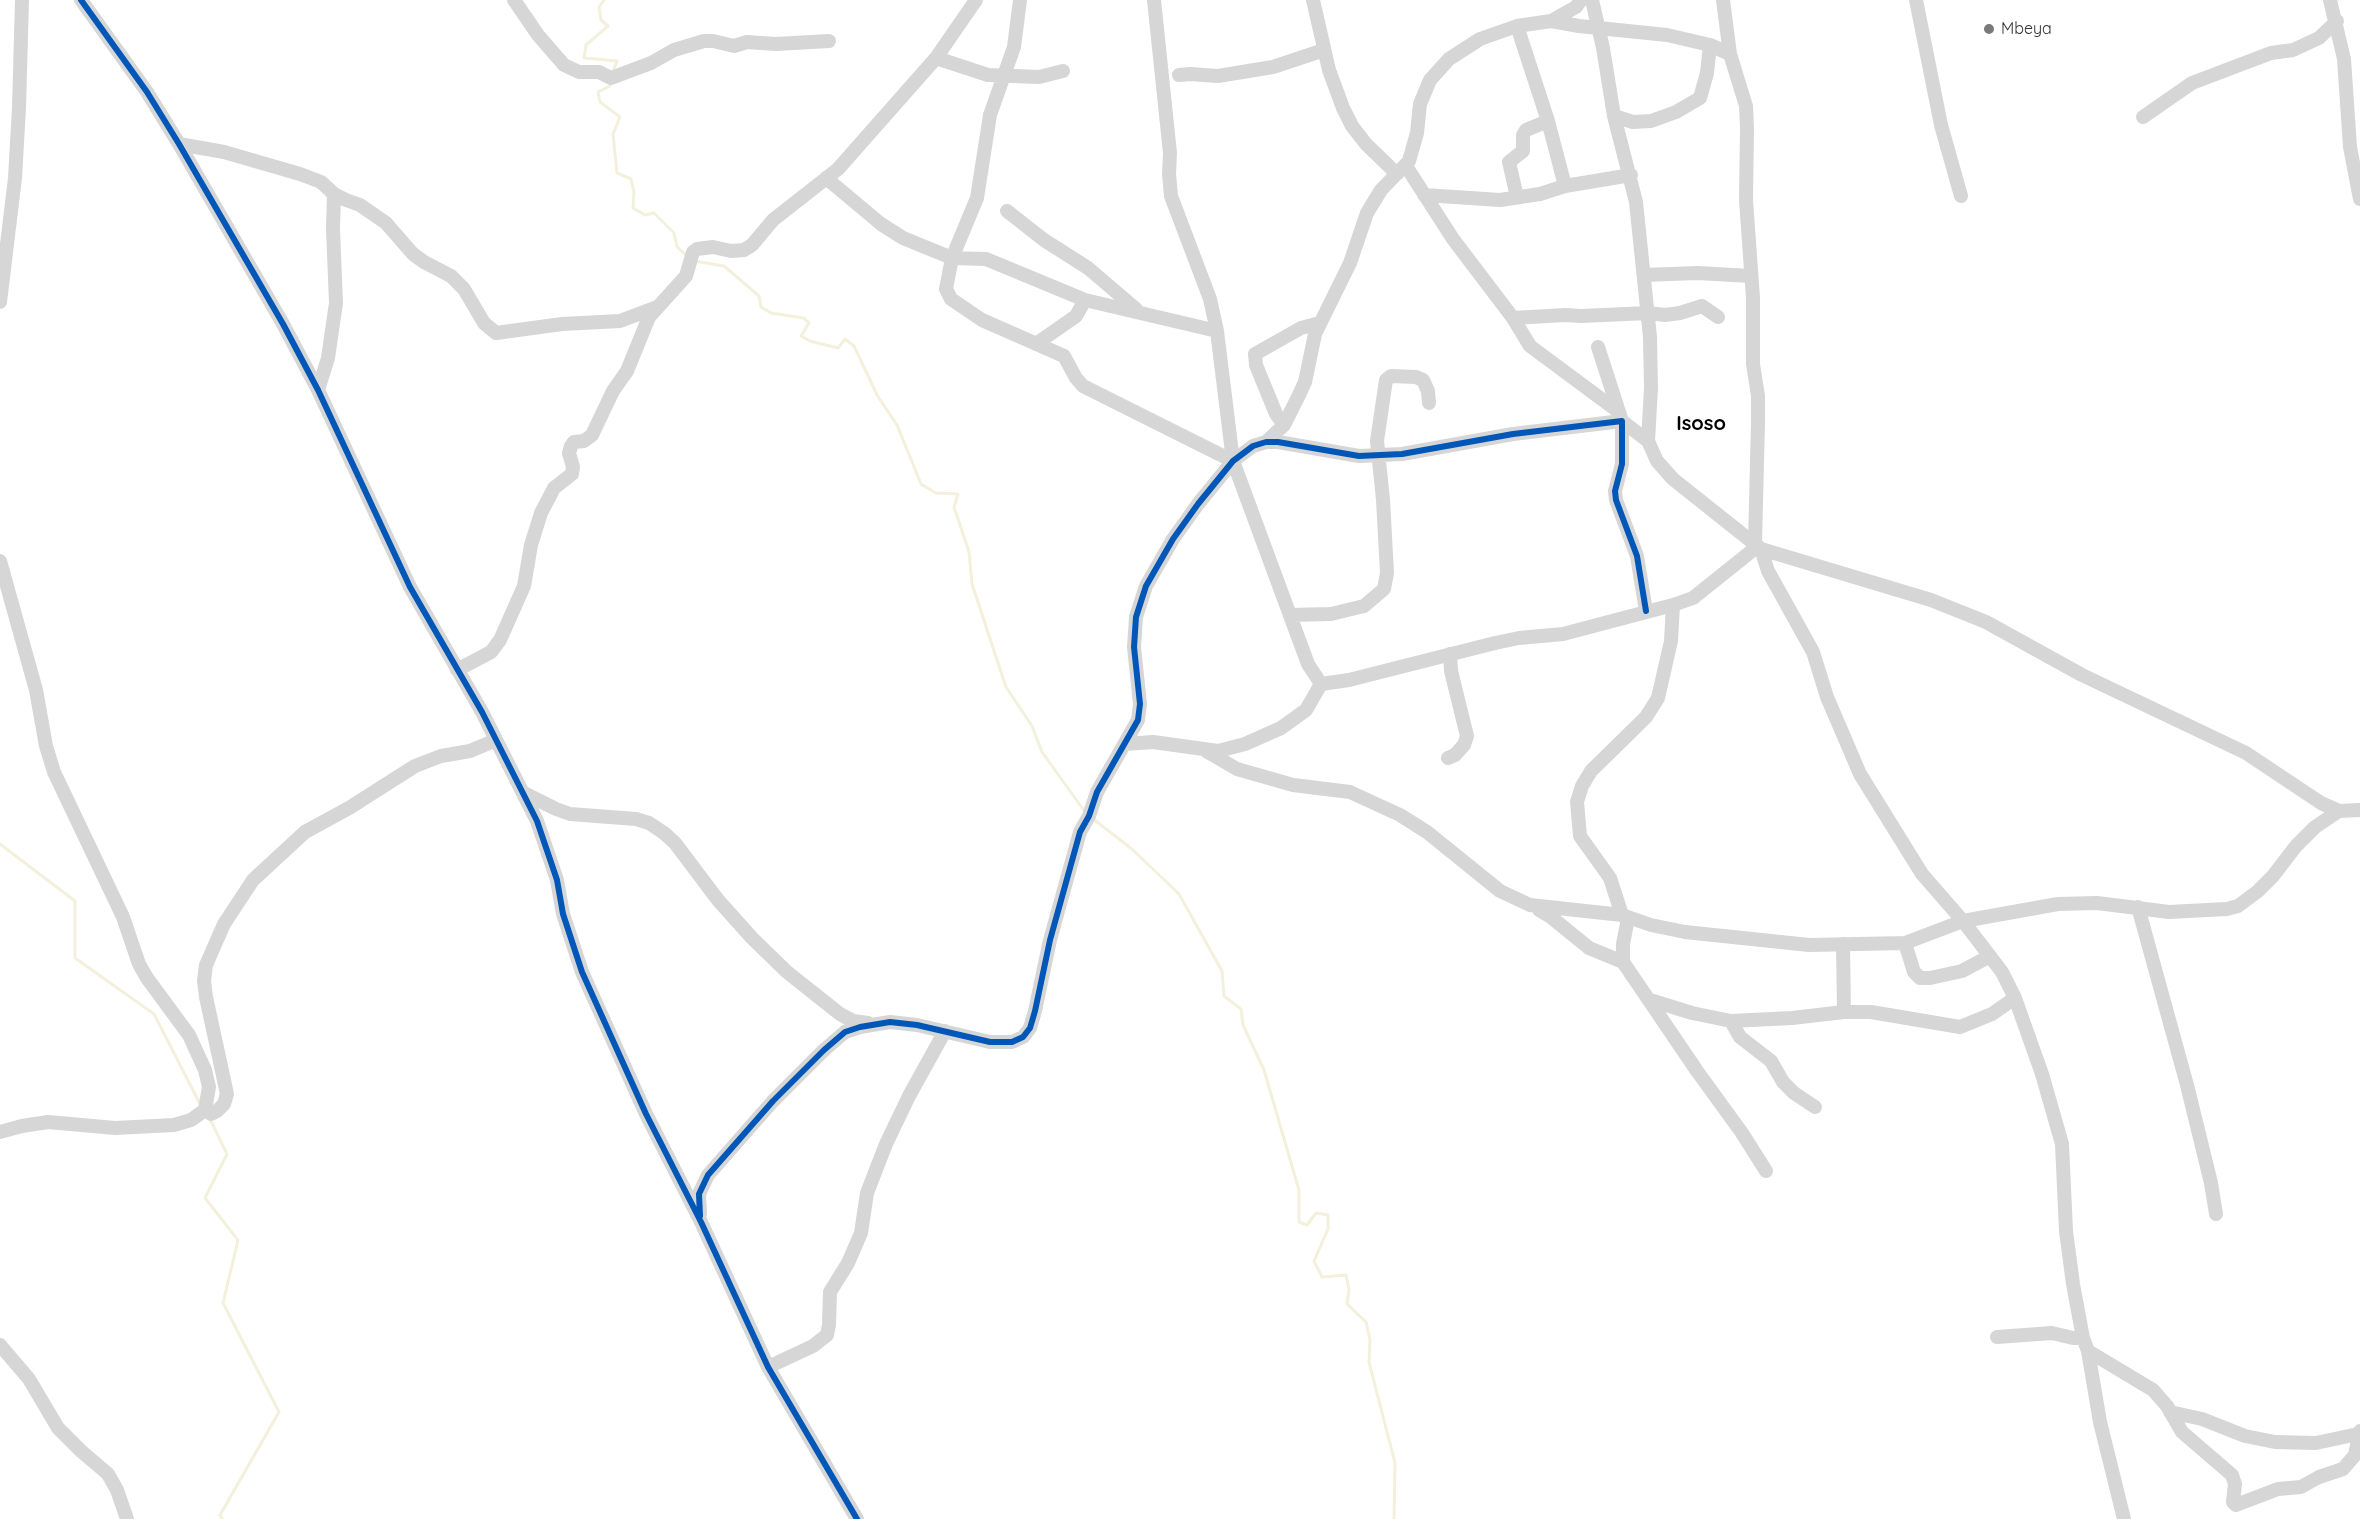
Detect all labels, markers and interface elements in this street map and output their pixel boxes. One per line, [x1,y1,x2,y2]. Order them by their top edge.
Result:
place label: Mbeya [2001,19,2052,39]
marker: Mbeya [1982,22,1996,36]
district label: Isoso [1676,412,1726,436]

